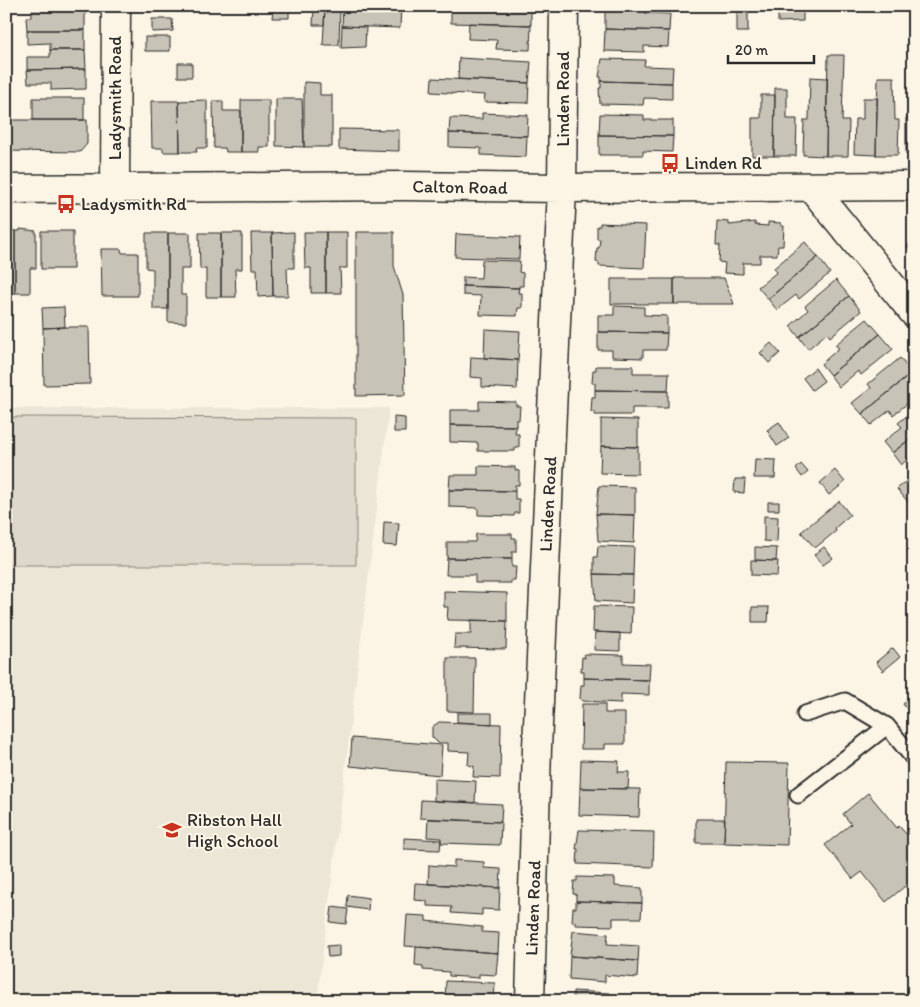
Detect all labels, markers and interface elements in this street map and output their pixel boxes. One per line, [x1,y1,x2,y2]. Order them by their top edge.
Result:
scale bar [728,32,814,64]
street label: Ladysmith Road [104,36,126,160]
text: 20 m [735,41,769,59]
street label: Linden Road [552,51,574,147]
bus stop icon: Linden Rd [659,152,681,174]
place label: Linden Rd [685,152,762,174]
street label: Calton Road [412,175,508,199]
bus stop icon: Ladysmith Rd [55,193,77,215]
place label: Ladysmith Rd [81,193,187,215]
street label: Linden Road [535,456,561,552]
place label: Ribston Hall High School [187,809,282,852]
school or university icon: Ribston Hall High School [161,819,183,841]
street label: Linden Road [520,860,546,956]

